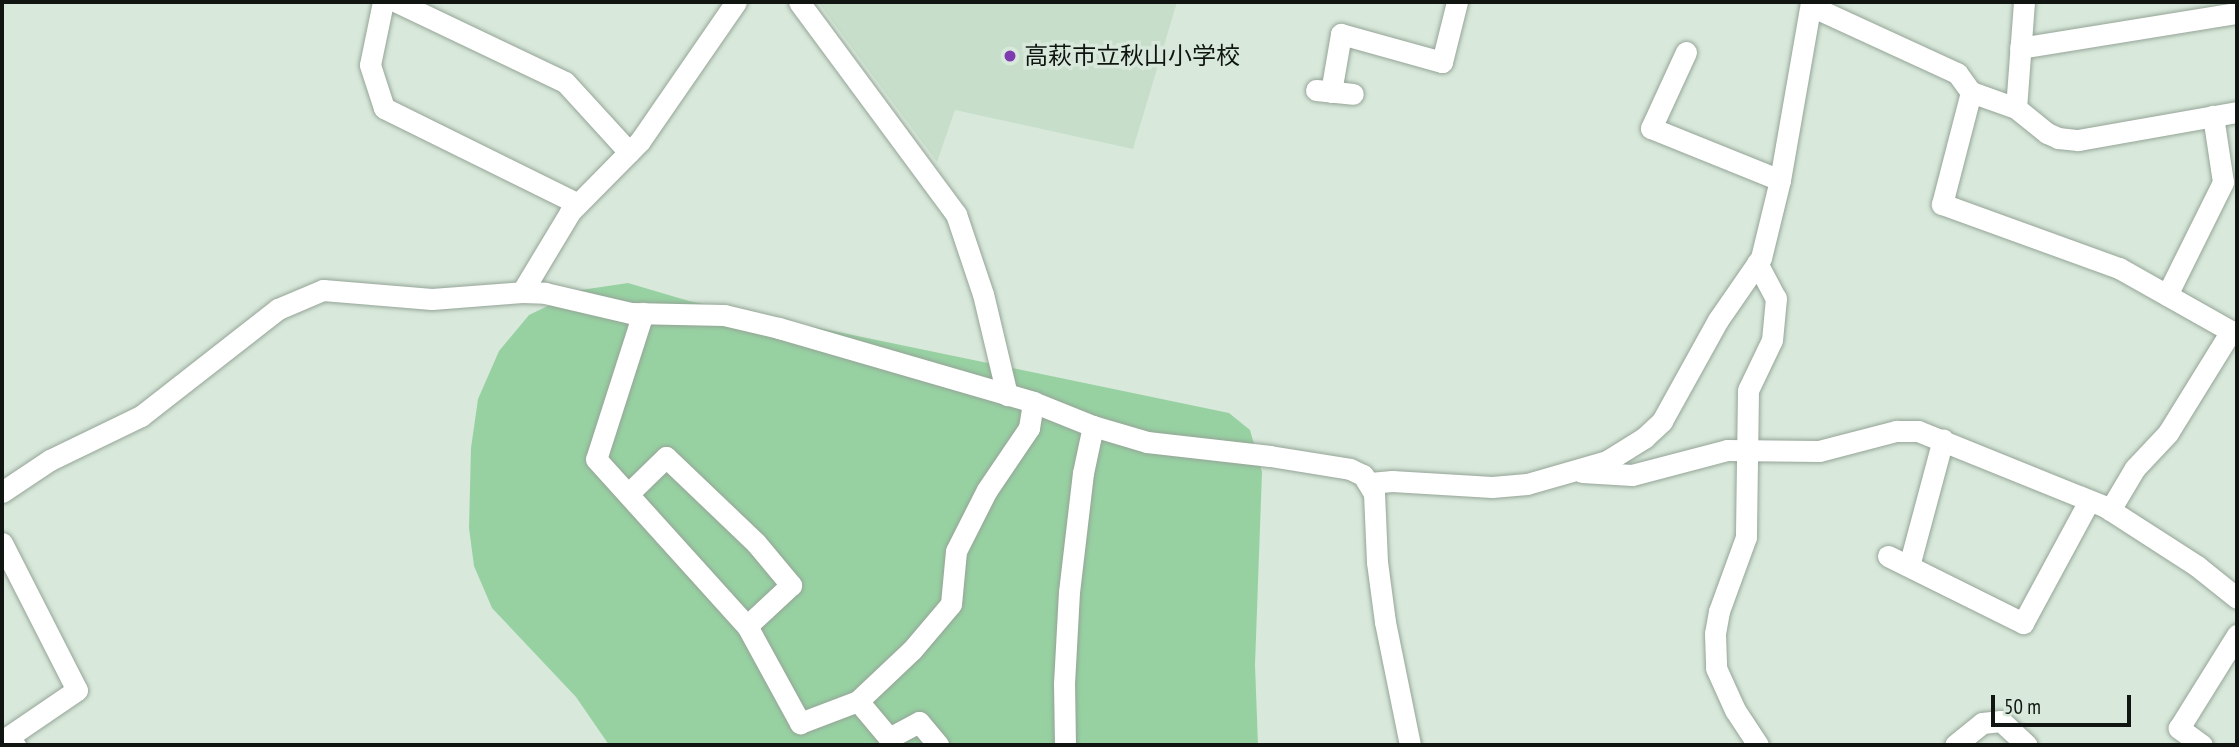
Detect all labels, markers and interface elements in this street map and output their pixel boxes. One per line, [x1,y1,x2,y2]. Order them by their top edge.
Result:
place label: 高萩市立秋山小学校 [1024,42,1240,70]
marker: 高萩市立秋山小学校 [1002,48,1018,64]
scale bar [1994,680,2134,724]
text: 50 m [2004,693,2041,720]

